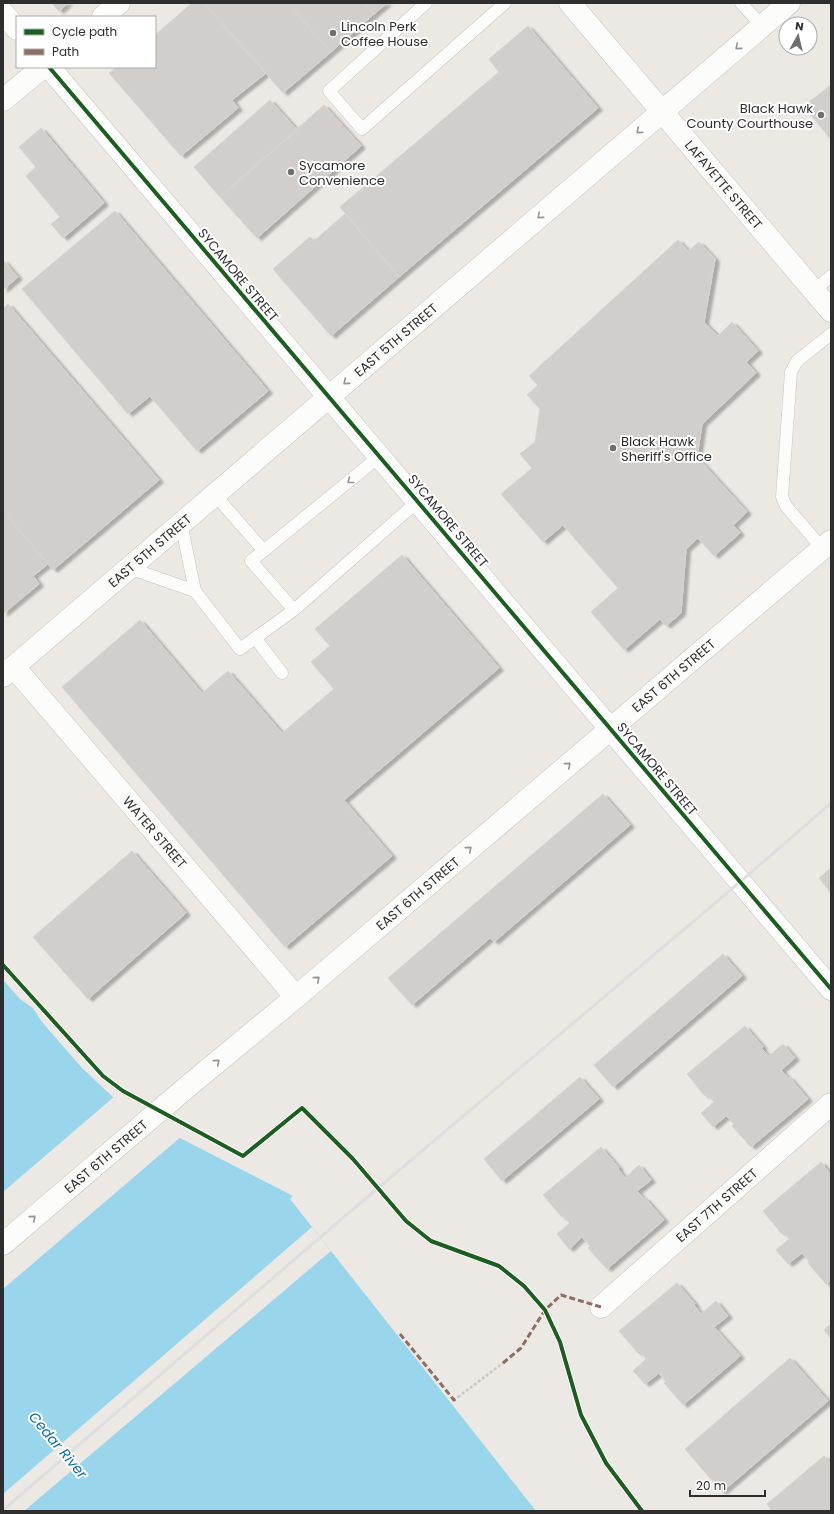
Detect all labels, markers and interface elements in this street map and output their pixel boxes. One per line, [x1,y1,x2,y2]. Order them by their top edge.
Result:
legend [16,16,156,68]
north arrow [778,16,818,56]
place label: Lincoln Perk Coffee House [341,17,428,51]
text: N [794,18,805,35]
text: Cycle path [52,23,117,40]
marker: Lincoln Perk Coffee House [328,28,338,38]
one-way arrow [735,42,742,49]
text: Path [52,43,79,60]
place label: Black Hawk County Courthouse [686,99,813,133]
marker: Black Hawk County Courthouse [816,110,826,120]
one-way arrow [636,127,644,134]
street label: LAFAYETTE STREET [681,136,767,233]
place label: Sycamore Convenience [299,156,385,190]
marker: Sycamore Convenience [286,167,296,177]
one-way arrow [538,211,545,218]
street label: SYCAMORE STREET [193,224,283,326]
street label: EAST 5TH STREET [350,299,442,381]
one-way arrow [343,378,351,385]
place label: Black Hawk Sheriff's Office [621,432,712,466]
marker: Black Hawk Sheriff's Office [608,443,618,453]
street label: SYCAMORE STREET [403,470,493,572]
one-way arrow [347,476,354,483]
street label: EAST 5TH STREET [104,509,195,592]
street label: EAST 6TH STREET [627,634,719,716]
street label: SYCAMORE STREET [612,718,702,820]
one-way arrow [564,763,571,770]
street label: WATER STREET [119,792,191,872]
one-way arrow [465,847,472,854]
street label: EAST 6TH STREET [372,852,463,934]
one-way arrow [313,977,320,984]
one-way arrow [213,1060,220,1067]
street label: EAST 6TH STREET [60,1115,152,1197]
street label: EAST 7TH STREET [671,1164,761,1246]
one-way arrow [28,1216,35,1223]
water label: Cedar River [24,1407,92,1483]
scale bar [690,1472,765,1498]
text: 20 m [696,1477,726,1494]

